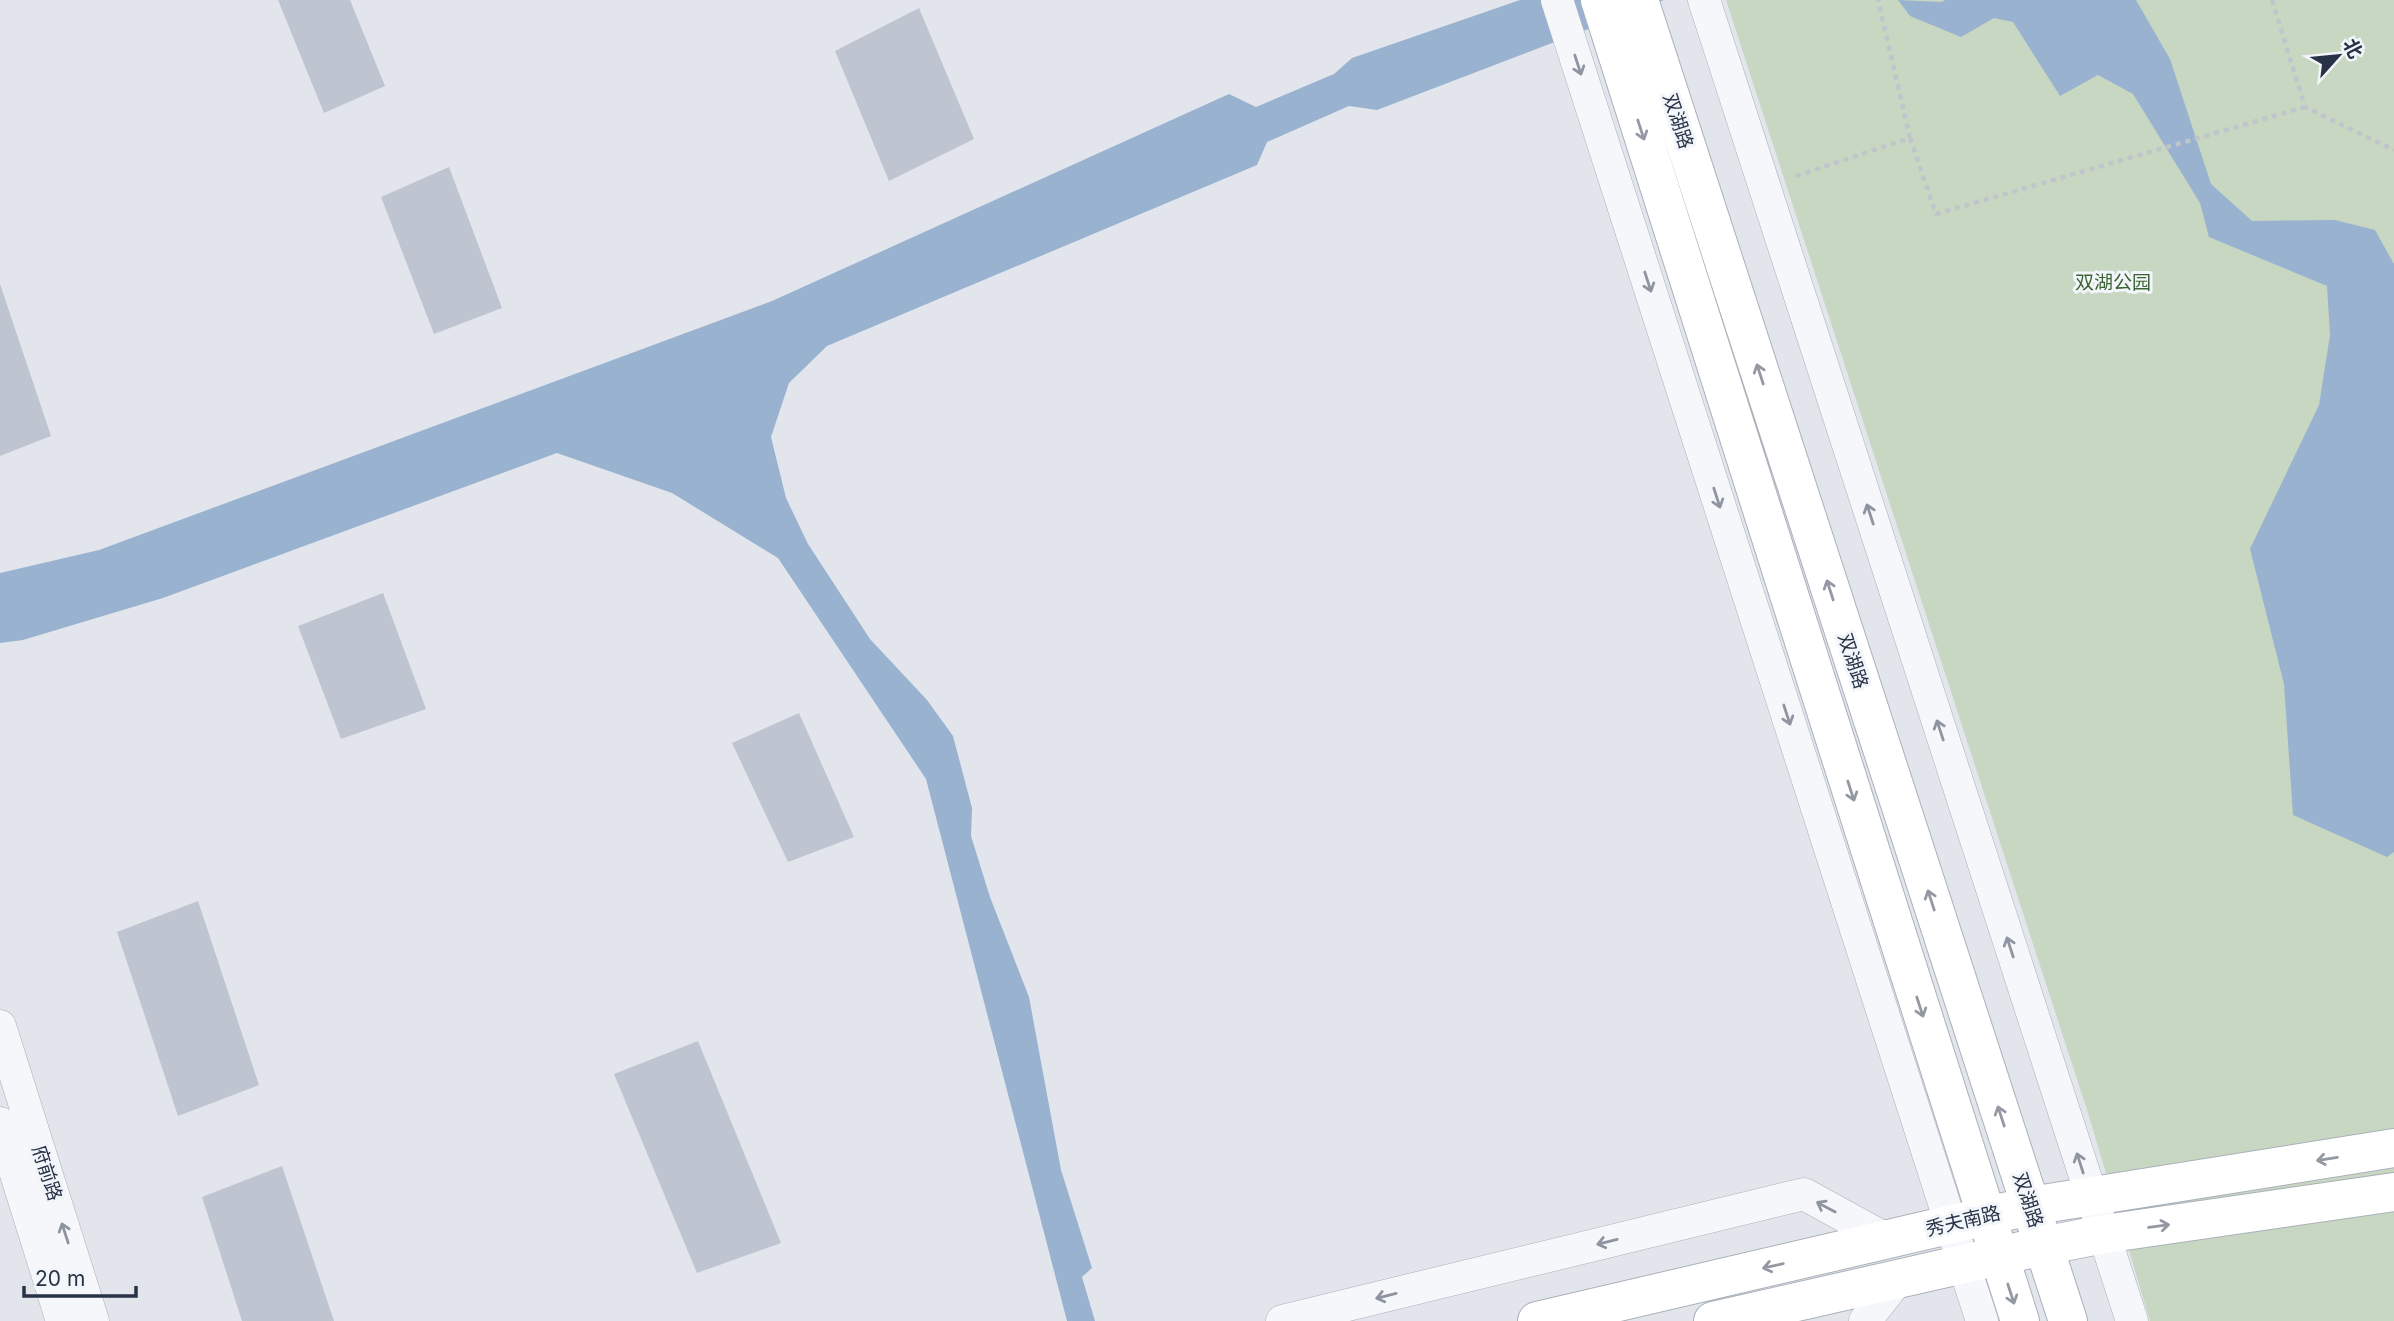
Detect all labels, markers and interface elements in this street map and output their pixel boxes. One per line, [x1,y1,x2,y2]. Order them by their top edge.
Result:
north arrow [2303,21,2373,91]
text: 北 [2338,35,2367,62]
one-way arrow [1572,54,1585,76]
street label: 双湖路 [1658,90,1698,152]
one-way arrow [1636,119,1648,141]
one-way arrow [1642,270,1655,292]
park label: 双湖公园 [2075,271,2151,294]
one-way arrow [1753,363,1766,385]
one-way arrow [1712,487,1725,509]
one-way arrow [1863,503,1875,525]
one-way arrow [1823,580,1835,602]
street label: 双湖路 [1833,630,1873,692]
one-way arrow [1782,703,1794,725]
one-way arrow [1933,719,1946,741]
one-way arrow [1846,779,1858,801]
one-way arrow [1924,889,1937,911]
one-way arrow [2003,936,2015,958]
one-way arrow [1915,996,1927,1018]
one-way arrow [1994,1106,2006,1128]
street label: 府前路 [27,1142,67,1204]
one-way arrow [2072,1152,2085,1174]
one-way arrow [2316,1153,2339,1166]
street label: 双湖路 [2008,1169,2048,1231]
one-way arrow [1816,1199,1837,1213]
street label: 秀夫南路 [1923,1201,2003,1241]
one-way arrow [2147,1219,2170,1232]
one-way arrow [58,1222,71,1244]
one-way arrow [1597,1236,1619,1249]
scale bar [24,1254,136,1298]
one-way arrow [1762,1259,1785,1273]
text: 20 m [35,1266,85,1291]
one-way arrow [2006,1283,2018,1305]
one-way arrow [1375,1290,1398,1303]

